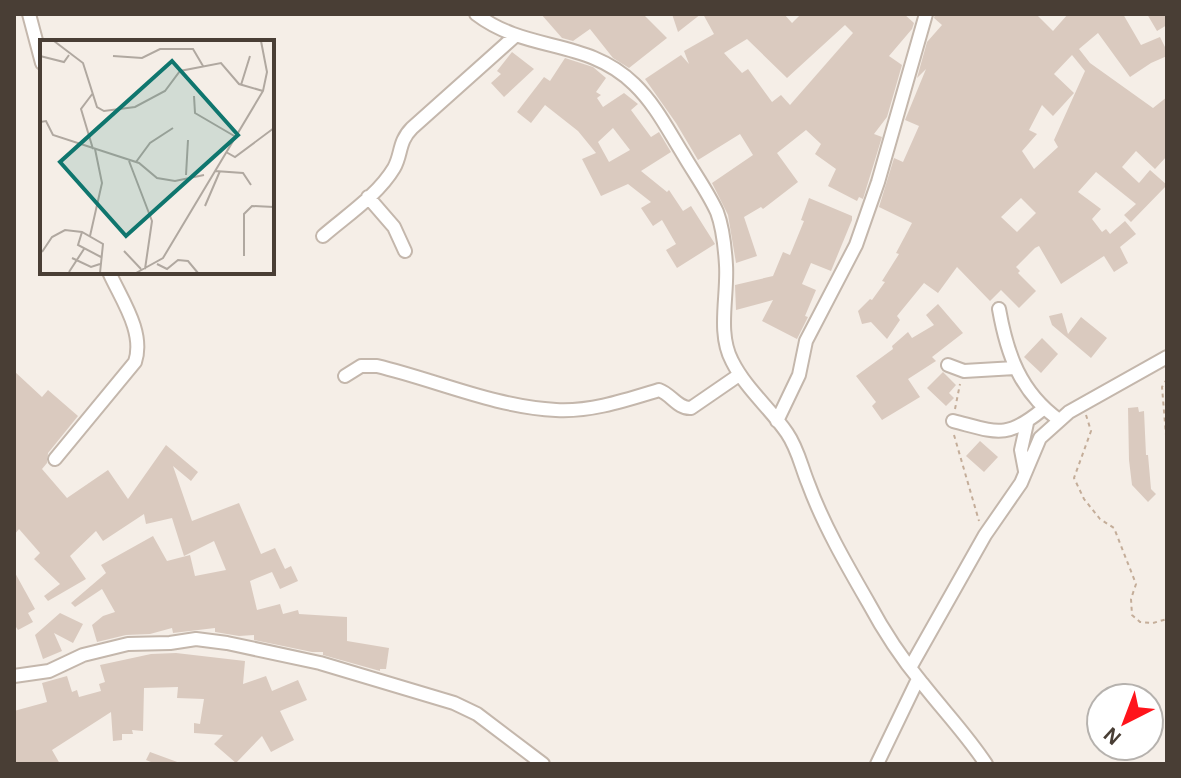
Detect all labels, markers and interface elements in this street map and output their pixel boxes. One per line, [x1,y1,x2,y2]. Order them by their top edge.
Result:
inset map [40,40,274,274]
north arrow [1085,682,1165,762]
text: N [1099,723,1125,749]

